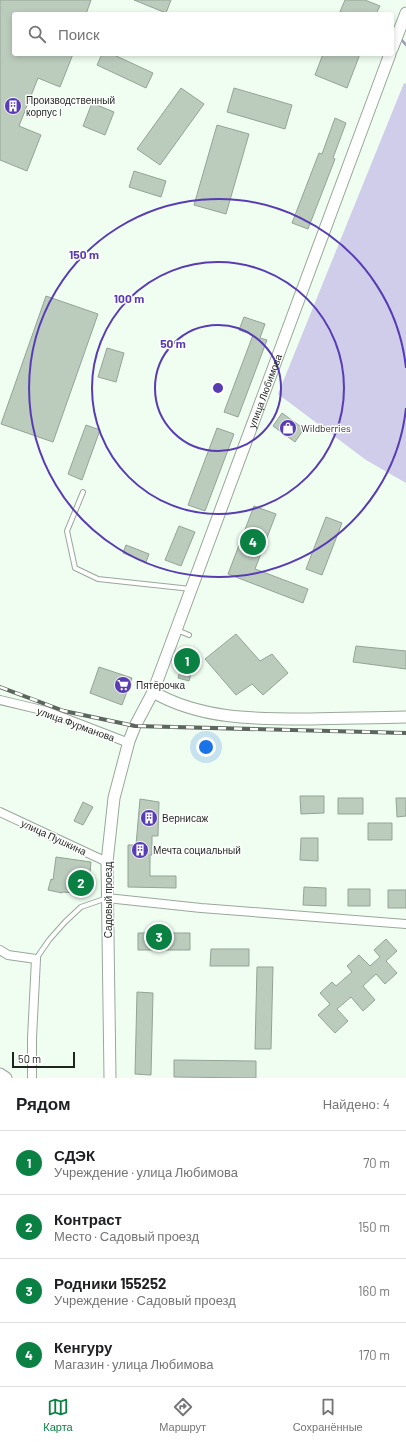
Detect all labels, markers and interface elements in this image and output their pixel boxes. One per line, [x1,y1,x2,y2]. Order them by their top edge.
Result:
search box [12,12,394,56]
icon: search [26,23,48,45]
text: Поиск [58,25,100,43]
place label: Производственный корпус I [26,94,115,118]
building icon: Производственный корпус I [3,96,23,116]
text: 150 m [69,247,99,261]
text: 100 m [114,291,144,305]
text: 50 m [160,336,186,350]
street label: улица Любимова [246,352,284,430]
centre of rings [211,381,225,395]
shop icon: Wildberries [278,418,298,438]
place label: Wildberries [301,422,351,434]
pin: 4 [240,527,266,557]
pin: 1 [174,646,200,676]
supermarket icon: Пятёрочка [113,675,133,695]
place label: Пятёрочка [136,679,185,691]
street label: улица Фурманова [36,704,117,744]
your location [196,737,216,757]
building icon: Вернисаж [139,808,159,828]
place label: Вернисаж [162,812,208,824]
street label: улица Пушкина [19,817,89,858]
building icon: Мечта социальный [130,840,150,860]
place label: Мечта социальный [153,844,241,856]
street label: Садовый проезд [102,862,114,938]
pin: 2 [68,868,94,898]
pin: 3 [146,922,172,952]
scale bar [12,1050,75,1069]
text: 50 m [18,1052,41,1065]
text: Рядом [16,1093,71,1113]
text: Найдено: 4 [323,1096,390,1112]
text: СДЭК [54,1146,95,1164]
text: 1 [27,1155,31,1171]
text: 70 m [363,1155,390,1171]
text: Учреждение · улица Любимова [54,1164,238,1180]
text: Контраст [54,1210,122,1228]
text: 2 [25,1219,33,1235]
text: 150 m [358,1219,390,1235]
text: Место · Садовый проезд [54,1228,199,1244]
text: Родники 155252 [54,1274,167,1292]
text: 3 [25,1283,33,1299]
text: 160 m [358,1283,390,1299]
text: Учреждение · Садовый проезд [54,1292,236,1308]
text: Кенгуру [54,1338,112,1356]
text: 4 [25,1347,33,1363]
text: 170 m [359,1347,390,1363]
text: Магазин · улица Любимова [54,1356,214,1372]
tab: Карта [43,1396,73,1433]
tab: Маршрут [159,1396,206,1433]
tab: Сохранённые [293,1396,363,1433]

